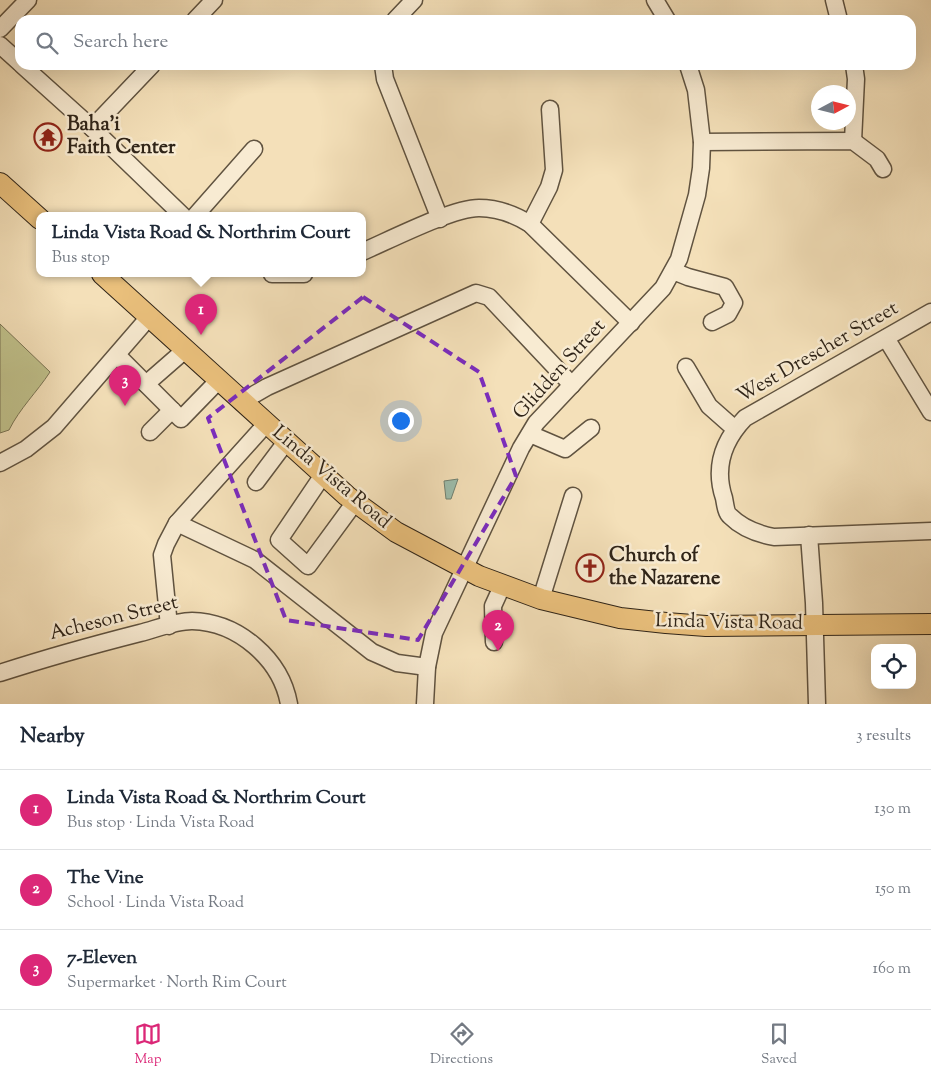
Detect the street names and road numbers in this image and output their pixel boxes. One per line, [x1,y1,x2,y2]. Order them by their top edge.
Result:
street label: West Drescher Street [732,295,904,411]
street label: Glidden Street [507,313,613,427]
street label: Linda Vista Road [265,419,397,537]
street label: Acheson Street [47,589,181,649]
street label: Linda Vista Road [655,607,803,639]

